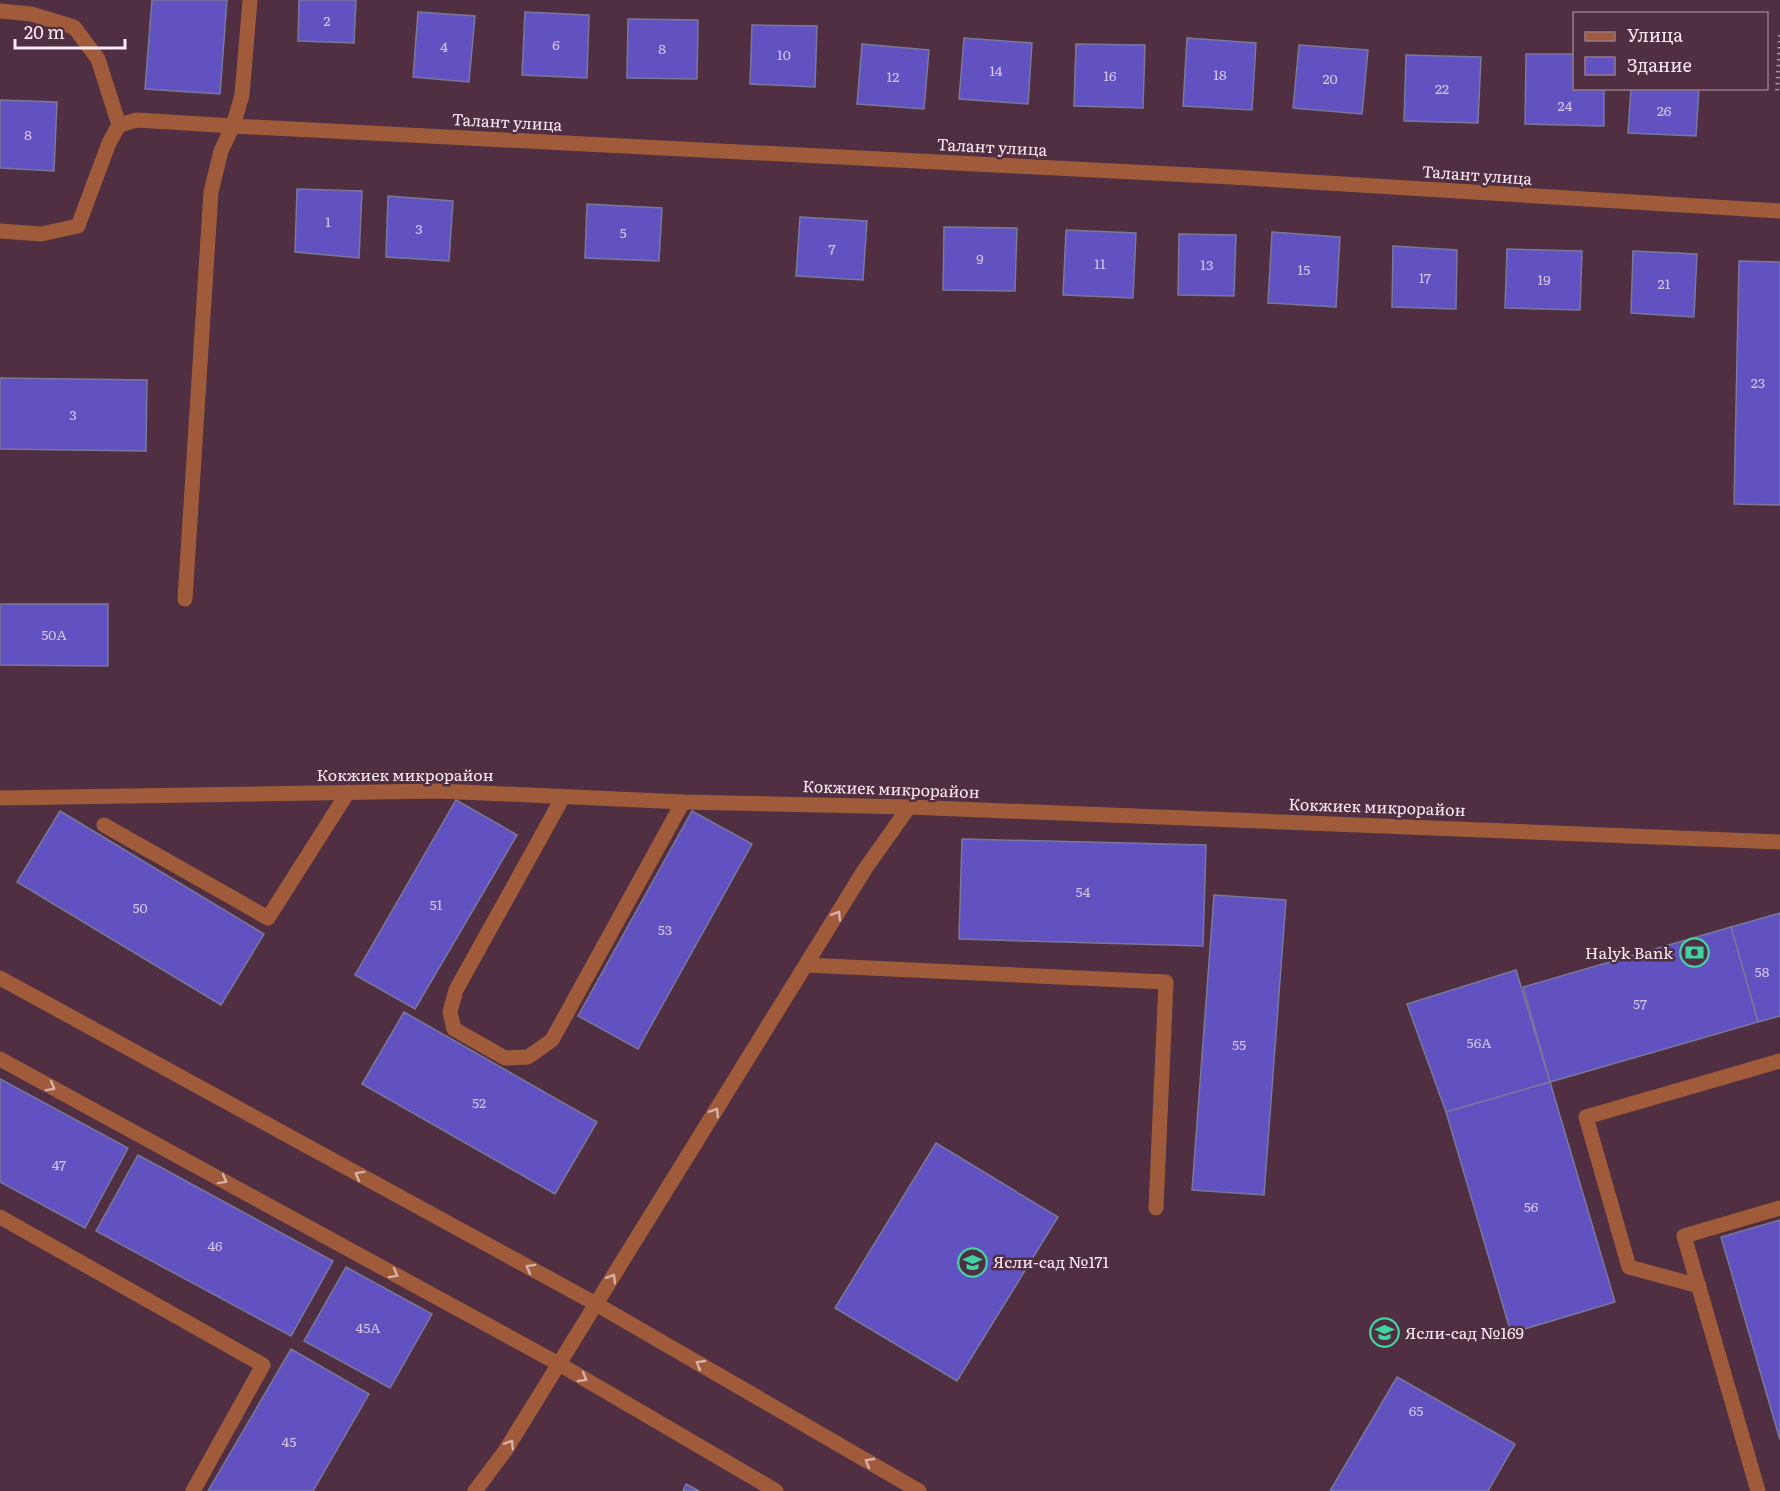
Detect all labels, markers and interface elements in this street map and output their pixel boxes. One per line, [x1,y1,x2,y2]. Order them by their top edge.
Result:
house number: 2 [323,10,331,30]
scale bar [15,12,124,50]
legend [1573,12,1768,90]
text: 20 m [24,18,65,45]
text: Улица [1627,21,1683,48]
house number: 6 [552,34,560,54]
house number: 4 [440,36,448,56]
house number: 8 [658,38,666,58]
house number: 10 [777,44,791,64]
text: Здание [1627,51,1692,78]
house number: 14 [990,60,1003,80]
house number: 18 [1213,64,1227,84]
house number: 16 [1103,65,1117,85]
house number: 12 [887,66,899,86]
house number: 20 [1322,68,1338,88]
house number: 22 [1435,78,1449,98]
house number: 24 [1558,95,1573,115]
house number: 26 [1657,100,1672,120]
street label: Талант улица [451,106,563,136]
house number: 8 [24,124,32,144]
street label: Талант улица [936,131,1048,161]
street label: Талант улица [1421,158,1533,190]
house number: 1 [325,211,331,231]
house number: 3 [415,218,423,238]
house number: 5 [619,222,627,242]
house number: 7 [828,238,836,258]
house number: 9 [976,248,984,268]
house number: 11 [1094,253,1106,273]
house number: 13 [1200,254,1214,274]
house number: 15 [1298,259,1310,279]
house number: 17 [1419,267,1431,287]
house number: 19 [1537,269,1551,289]
house number: 21 [1658,273,1671,293]
house number: 23 [1751,372,1765,392]
house number: 3 [69,404,77,424]
house number: 50А [41,624,67,644]
street label: Кокжиек микрорайон [316,762,494,786]
street label: Кокжиек микрорайон [802,773,980,803]
street label: Кокжиек микрорайон [1288,791,1466,821]
house number: 54 [1076,881,1091,901]
house number: 51 [430,894,443,914]
house number: 50 [132,897,148,917]
one-way arrow [829,911,841,921]
house number: 53 [658,919,672,939]
bank icon: Halyk Bank [1678,937,1710,969]
place label: Halyk Bank [1585,940,1673,964]
house number: 58 [1755,961,1770,981]
house number: 57 [1633,993,1647,1013]
house number: 56А [1467,1032,1492,1052]
house number: 55 [1232,1034,1246,1054]
one-way arrow [45,1080,56,1091]
house number: 52 [472,1092,486,1112]
one-way arrow [708,1108,719,1119]
house number: 47 [52,1154,66,1174]
one-way arrow [355,1171,365,1182]
one-way arrow [216,1173,227,1184]
house number: 56 [1524,1196,1539,1216]
house number: 46 [207,1235,223,1255]
school or university icon: Ясли-сад №171 [956,1246,988,1278]
place label: Ясли-сад №171 [993,1249,1110,1273]
one-way arrow [526,1264,536,1275]
one-way arrow [388,1267,398,1278]
one-way arrow [605,1274,617,1284]
house number: 45А [355,1317,381,1337]
school or university icon: Ясли-сад №169 [1368,1317,1400,1349]
place label: Ясли-сад №169 [1405,1320,1524,1344]
one-way arrow [696,1359,706,1371]
one-way arrow [577,1370,587,1382]
house number: 65 [1409,1400,1423,1420]
house number: 45 [282,1431,296,1451]
one-way arrow [502,1440,514,1450]
one-way arrow [865,1457,875,1469]

